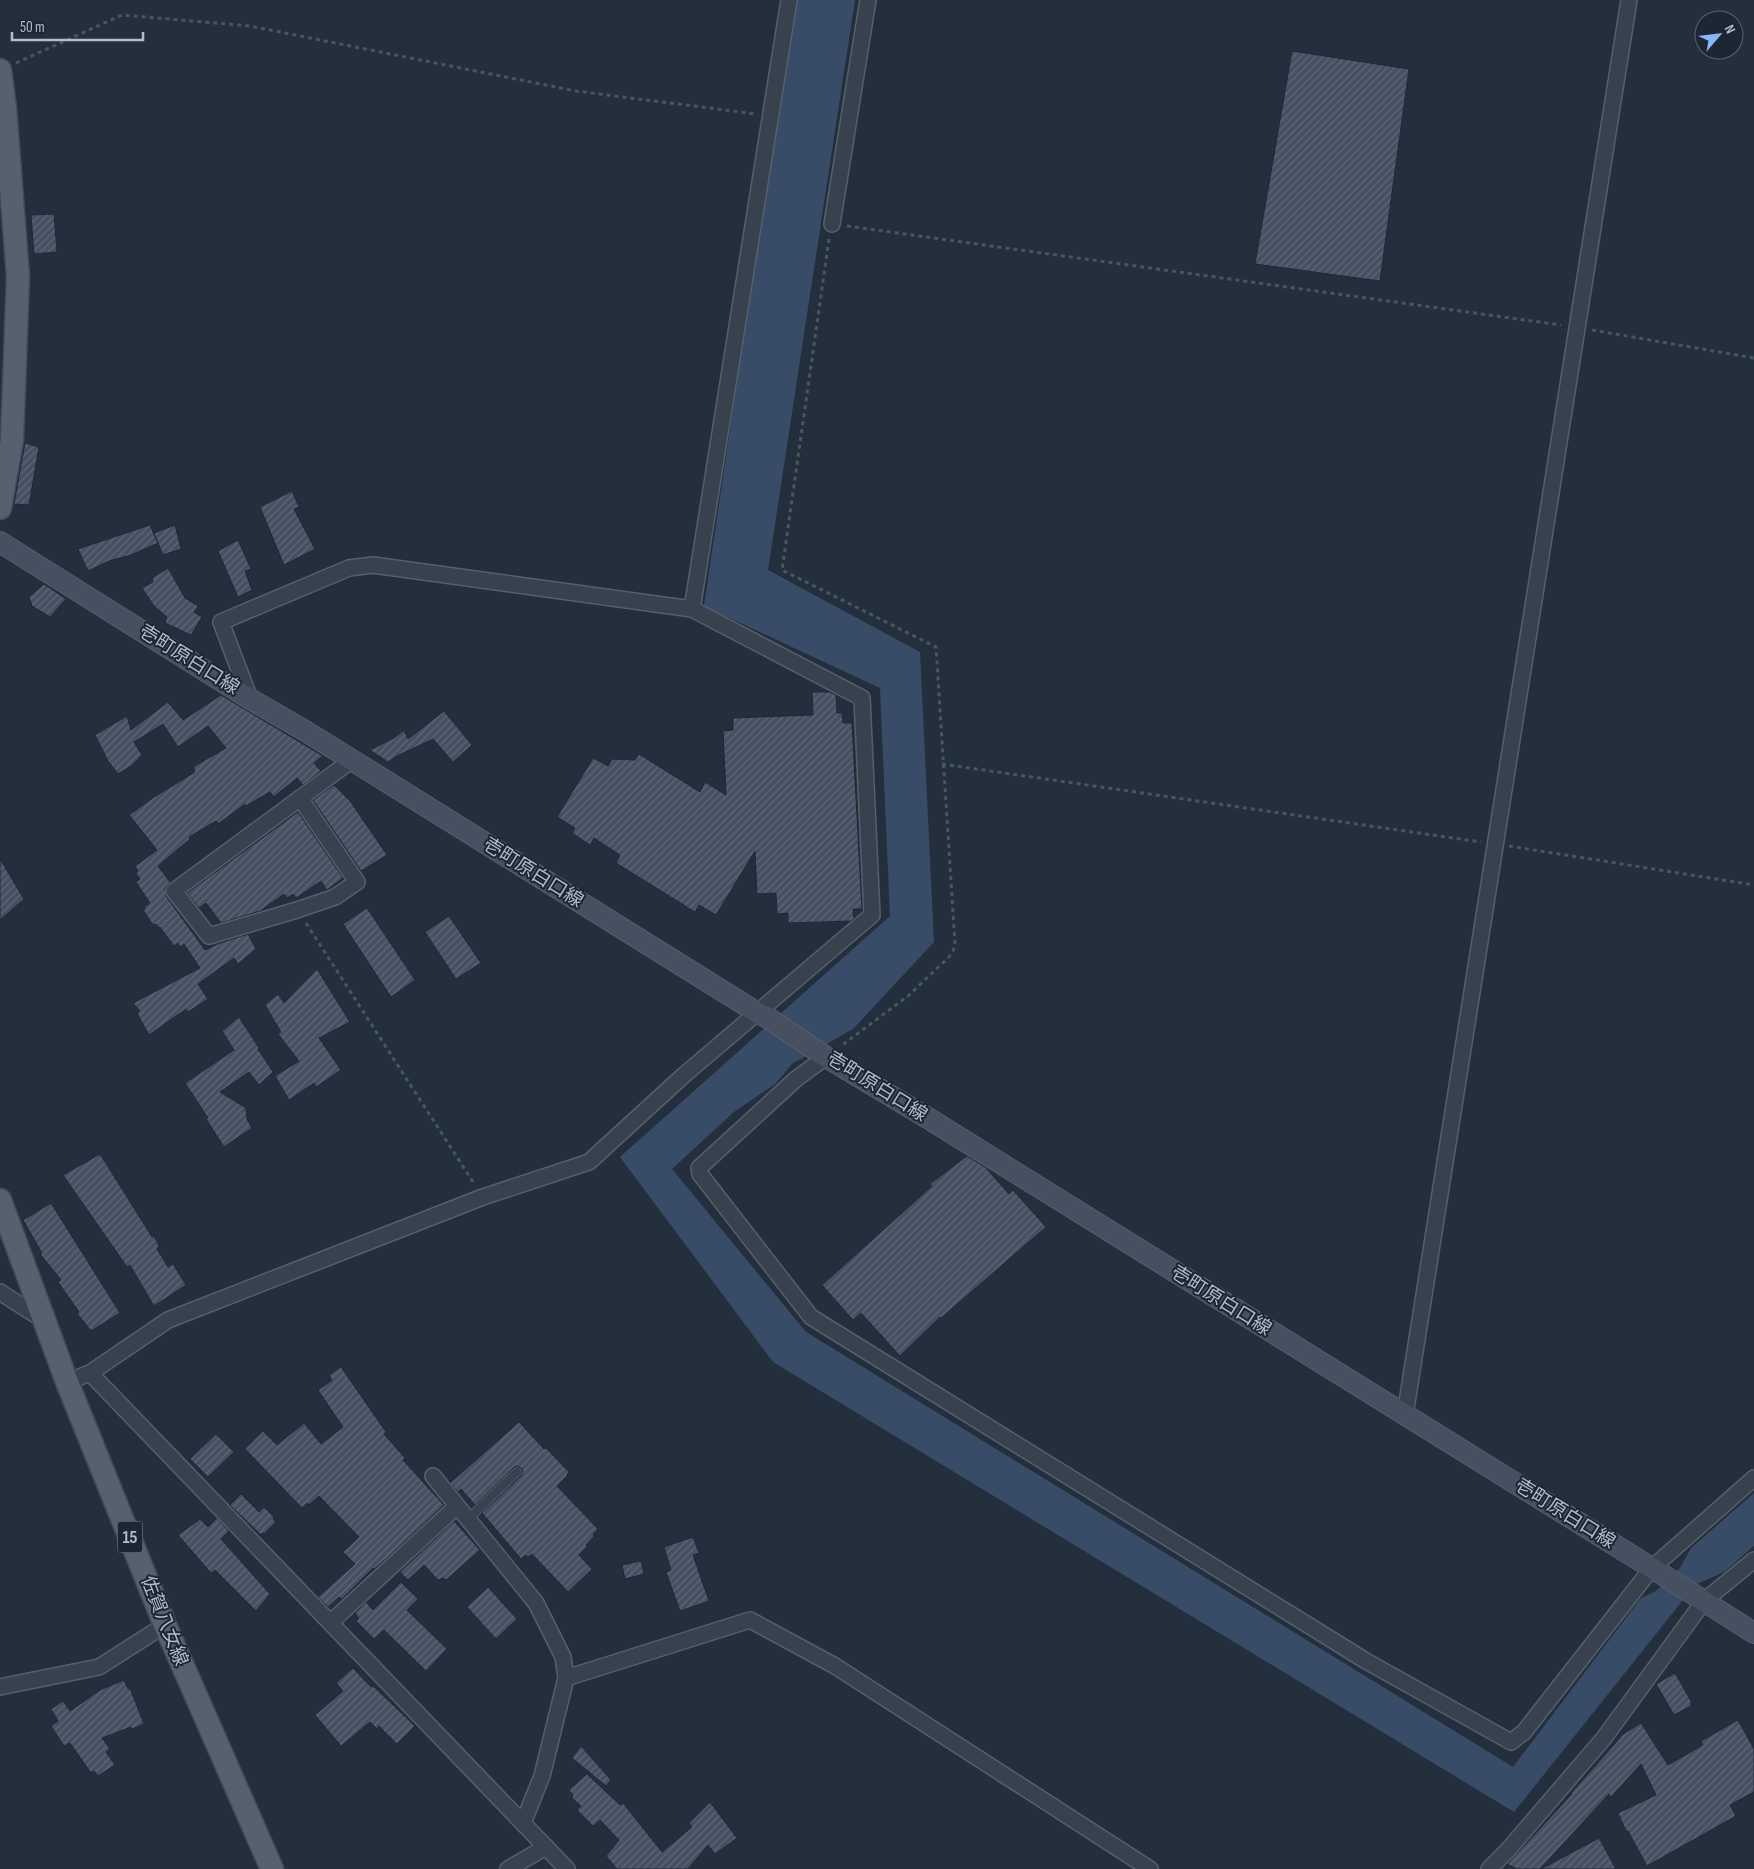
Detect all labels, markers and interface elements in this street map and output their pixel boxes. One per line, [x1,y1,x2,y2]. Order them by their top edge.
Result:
scale bar [12,10,144,42]
north arrow [1694,10,1744,60]
text: 50 m [20,18,45,37]
text: N [1721,22,1739,36]
street label: 壱町原白口線 [135,620,243,700]
street label: 壱町原白口線 [479,833,587,913]
street label: 壱町原白口線 [823,1047,931,1127]
street label: 壱町原白口線 [1167,1261,1275,1341]
street label: 壱町原白口線 [1511,1474,1619,1554]
road number: 15 [118,1521,142,1552]
street label: 佐賀八女線 [136,1573,192,1669]

